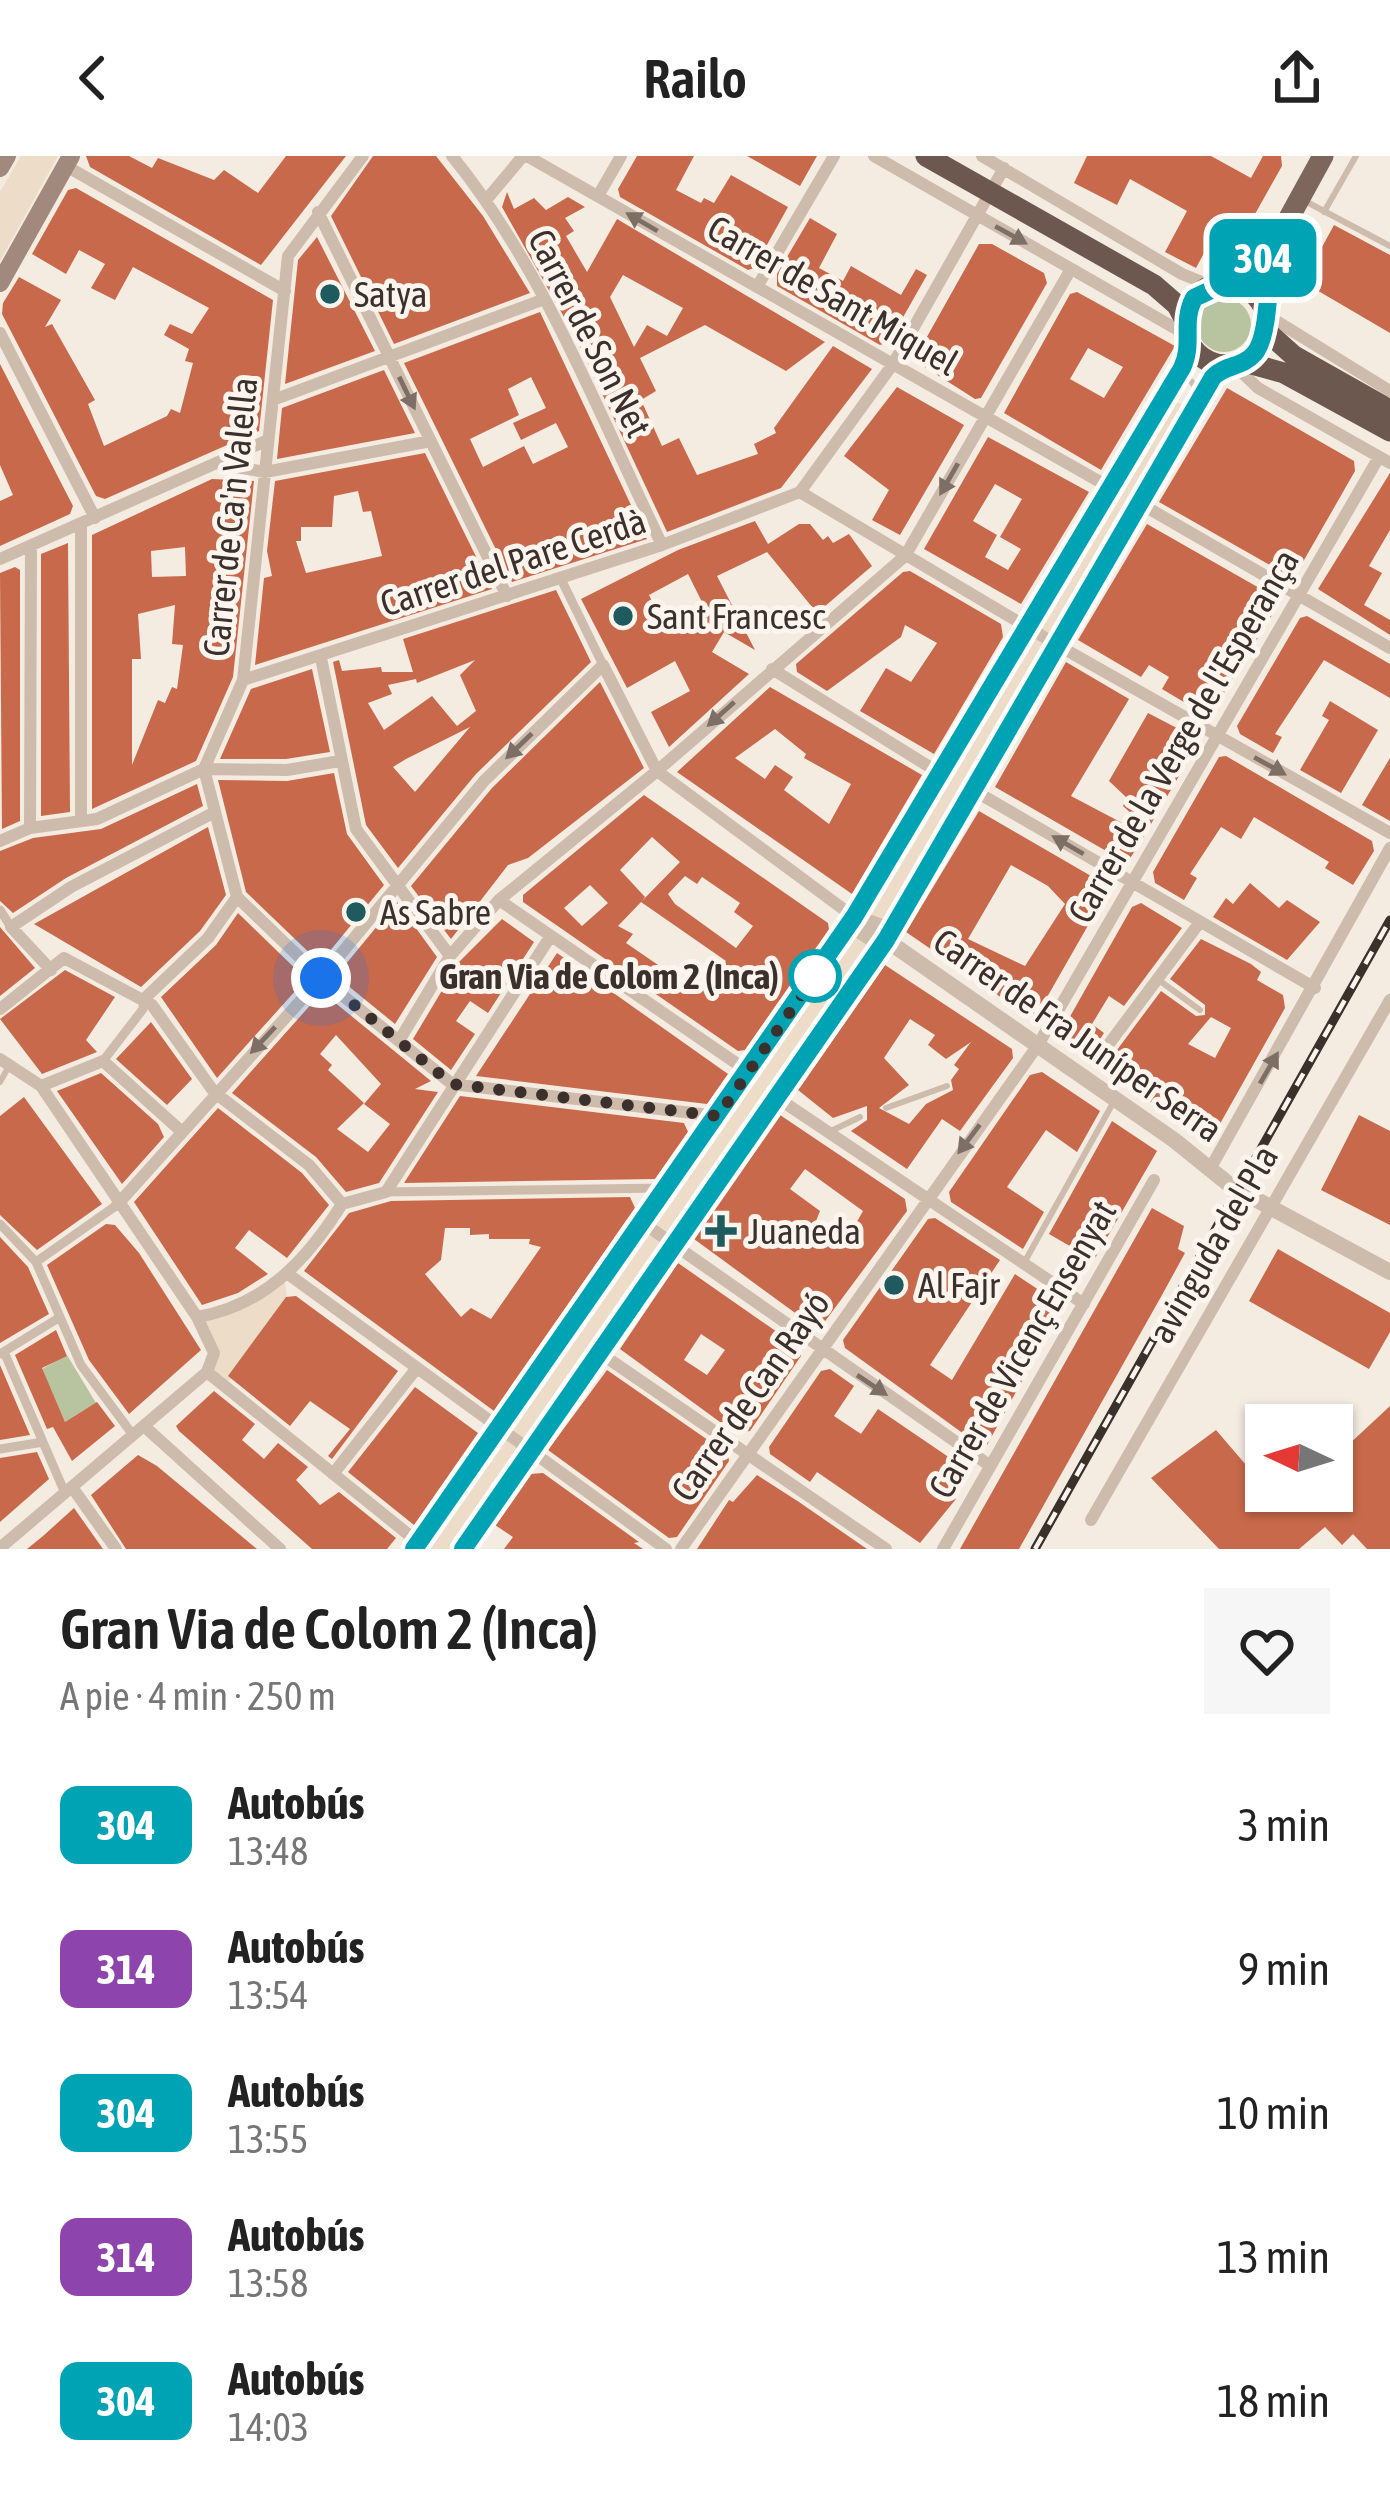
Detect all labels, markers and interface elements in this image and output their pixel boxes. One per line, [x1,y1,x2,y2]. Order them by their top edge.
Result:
icon: back [60,45,126,111]
icon: share [1264,45,1330,111]
text: Railo [643,48,747,109]
street label: Carrer de Sant Miquel [700,206,966,384]
one-way arrow [625,212,659,233]
line badge: 304 [1194,219,1332,297]
street label: Carrer de Son Net [520,222,660,444]
one-way arrow [995,224,1028,245]
text: 304 [1233,234,1293,282]
place label: Satya [354,273,427,315]
marker: Satya [317,281,343,307]
street label: Carrer de Ca'n Valella [194,375,266,659]
one-way arrow [396,375,416,410]
one-way arrow [940,462,961,496]
street label: Carrer del Pare Cerdà [375,499,651,625]
street label: Carrer de la Verge de l'Esperança [1059,542,1307,930]
place label: Sant Francesc [647,595,826,637]
marker: Sant Francesc [610,603,636,629]
one-way arrow [707,700,736,727]
one-way arrow [505,732,534,760]
one-way arrow [1254,754,1287,775]
one-way arrow [1052,835,1085,856]
place label: As Sabre [380,891,491,933]
marker: As Sabre [343,899,369,925]
street label: Carrer de Fra Juníper Serra [926,920,1230,1150]
your location [291,948,351,1008]
marker: Gran Via de Colom 2 (Inca) [790,951,840,1001]
place label: Gran Via de Colom 2 (Inca) [439,955,779,997]
one-way arrow [250,1025,277,1054]
one-way arrow [1258,1051,1279,1085]
one-way arrow [957,1123,981,1155]
street label: avinguda del Pla [1140,1138,1286,1350]
street label: Carrer de Vicenç Ensenyat [920,1193,1124,1505]
place label: Juaneda [748,1210,861,1252]
marker: Juaneda [705,1215,737,1247]
place label: Al Fajr [918,1264,1001,1306]
marker: Al Fajr [881,1272,907,1298]
street label: Carrer de Can Rayó [662,1283,838,1509]
one-way arrow [856,1373,888,1396]
north arrow [1245,1404,1353,1512]
map controls [1245,1404,1353,1512]
button: heart [1204,1588,1330,1714]
text: Gran Via de Colom 2 (Inca) [60,1596,598,1661]
text: A pie · 4 min · 250 m [60,1674,336,1718]
text: Autobús [228,1777,364,1829]
text: 3 min [1238,1799,1330,1851]
text: 304 [96,1801,156,1849]
text: 13:48 [228,1829,308,1873]
text: Autobús [228,1921,364,1973]
text: 9 min [1238,1943,1330,1995]
text: 314 [96,1945,156,1993]
text: 13:54 [228,1973,308,2017]
text: Autobús [228,2065,364,2117]
text: 10 min [1217,2087,1330,2139]
text: 304 [96,2089,156,2137]
text: 13:55 [228,2117,308,2161]
text: Autobús [228,2209,364,2261]
text: 13 min [1217,2231,1330,2283]
text: 314 [96,2233,156,2281]
text: 13:58 [228,2261,308,2305]
text: Autobús [228,2353,364,2405]
text: 18 min [1217,2375,1330,2427]
text: 304 [96,2377,156,2425]
text: 14:03 [228,2405,309,2449]

